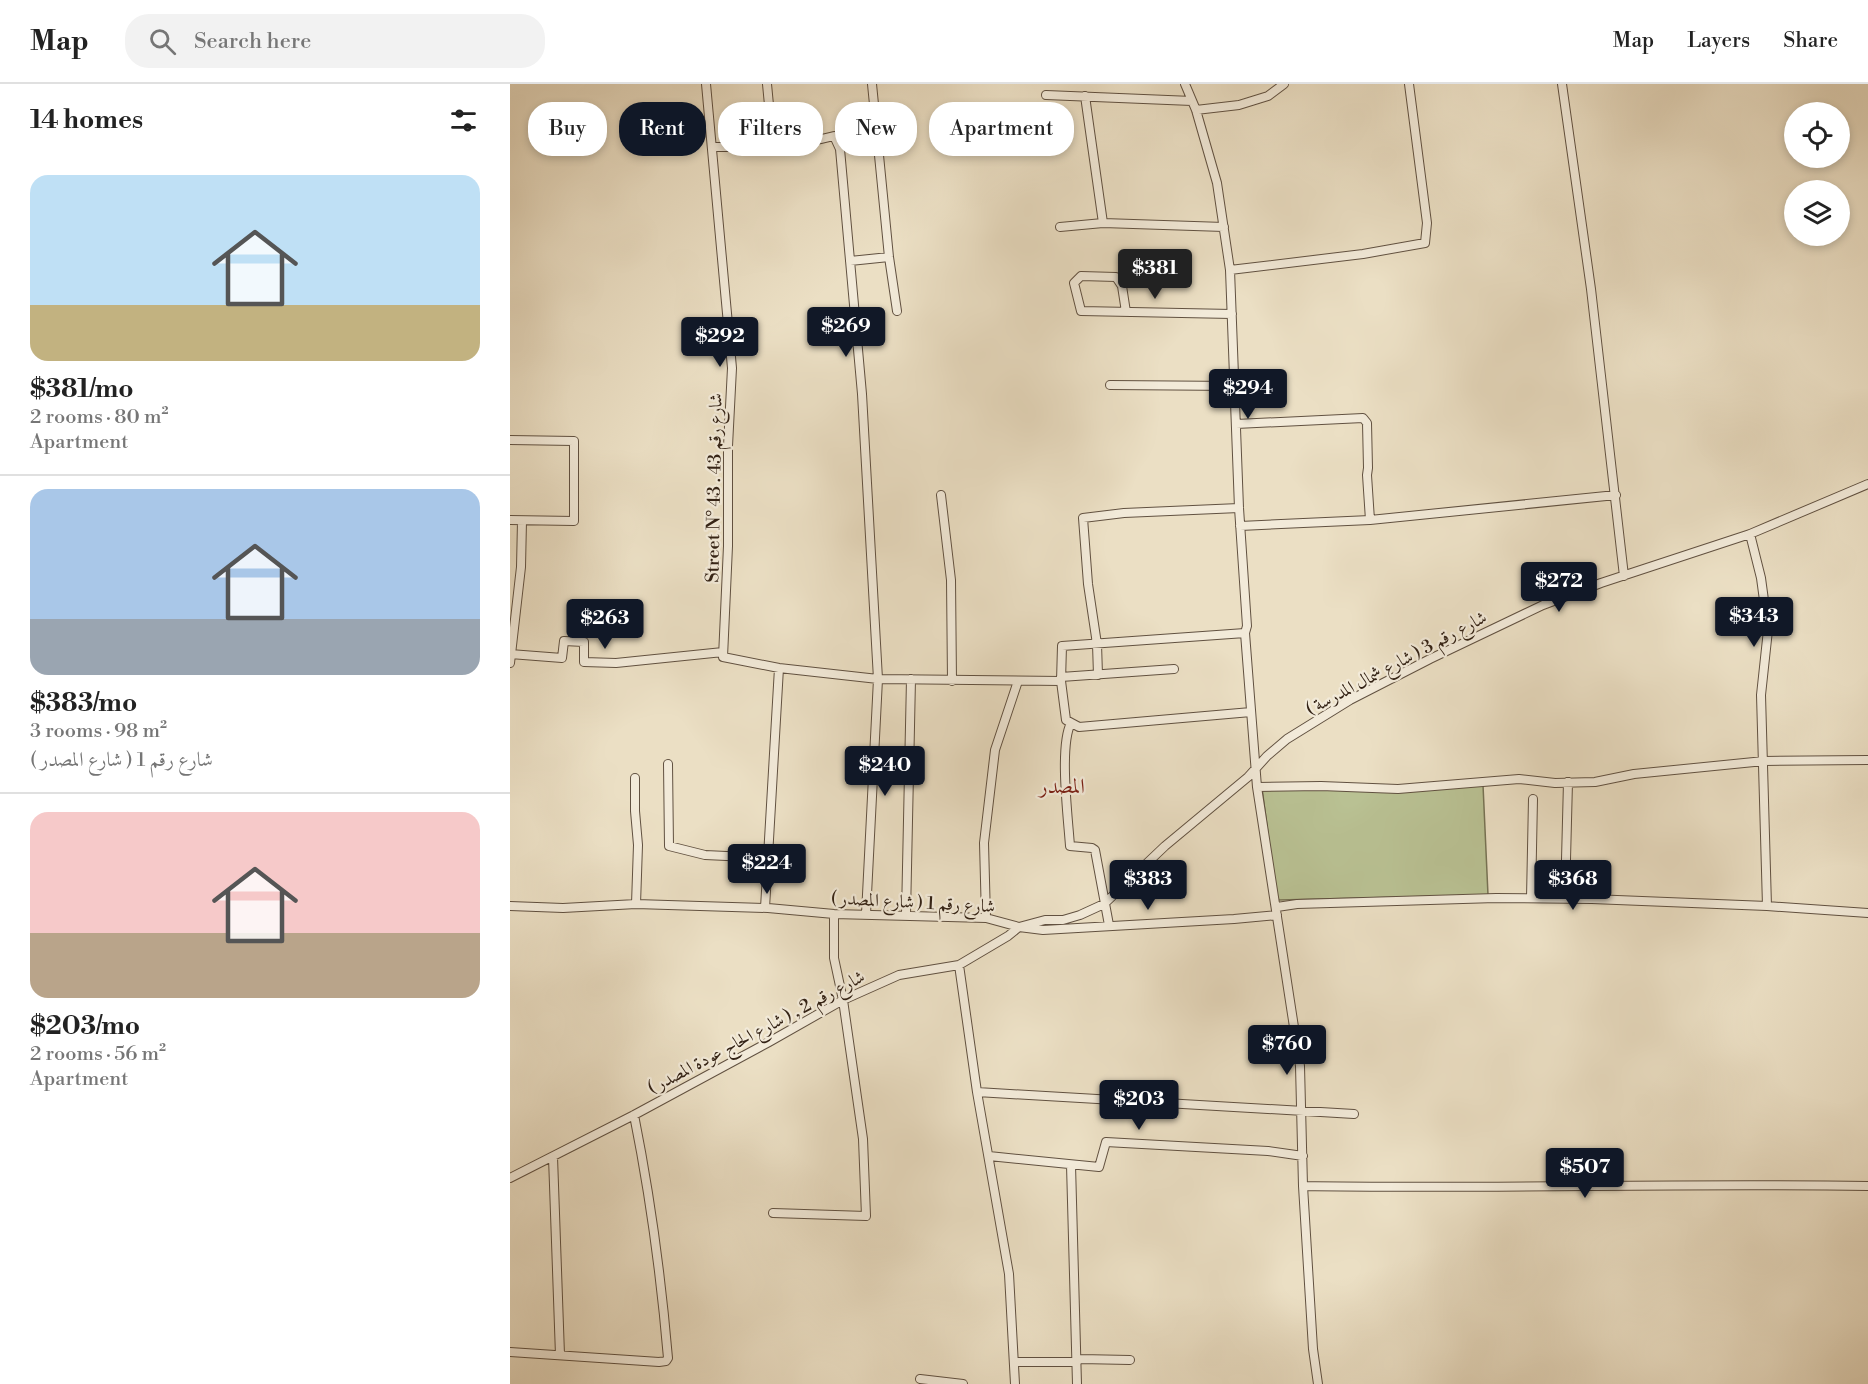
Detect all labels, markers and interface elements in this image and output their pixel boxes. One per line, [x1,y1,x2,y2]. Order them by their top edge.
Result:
search box [125,14,545,68]
text: Map [30,24,89,59]
icon: search [146,25,179,58]
text: Search here [194,28,311,55]
text: Map [1613,28,1654,54]
text: Layers [1687,28,1750,54]
text: Share [1783,28,1838,54]
chip: Buy [528,102,607,156]
chip: Rent [619,102,706,156]
chip: Filters [718,102,823,156]
chip: New [835,102,917,156]
chip: Apartment [929,102,1074,156]
map controls [1784,102,1850,246]
button: locate [1784,102,1850,168]
text: 14 homes [30,104,143,136]
icon: filters [447,104,480,137]
button: layers [1784,180,1850,246]
icon: home [201,214,309,322]
pin: $381 [1119,249,1191,300]
text: $381 [1132,256,1178,281]
pin: $269 [810,307,882,358]
text: $269 [821,314,871,339]
pin: $292 [684,317,756,368]
text: $292 [695,324,745,349]
pin: $294 [1212,369,1284,420]
text: $381/mo [30,373,134,405]
text: $294 [1223,376,1273,401]
street label: Street N° 43 . شارع رقم 43 [701,393,733,583]
text: 2 rooms · 80 m² [30,405,168,430]
text: Apartment [30,430,128,455]
icon: home [201,528,309,636]
pin: $272 [1523,562,1595,613]
text: $272 [1535,569,1583,594]
pin: $343 [1718,597,1790,648]
pin: $263 [569,599,641,650]
text: $343 [1729,604,1779,629]
text: $263 [580,606,630,631]
street label: شارع رقم 3 ( شارع شمال المدرسة ) [1302,606,1493,725]
text: $383/mo [30,687,137,719]
text: 3 rooms · 98 m² [30,719,167,744]
pin: $240 [849,746,921,797]
text: شارع رقم 1 ( شارع المصدر ) [30,748,213,773]
text: $240 [859,753,911,778]
district label: المصدر [1037,774,1085,800]
pin: $224 [731,844,803,895]
icon: home [201,851,309,959]
text: $224 [742,851,792,876]
pin: $383 [1112,860,1184,911]
pin: $368 [1537,860,1609,911]
text: $383 [1124,867,1172,892]
text: $368 [1548,867,1598,892]
street label: شارع رقم 1 ( شارع المصدر ) [830,887,996,923]
street label: شارع رقم 2 , ( شارع الحاج عودة المصدر ) [644,965,871,1104]
text: $203/mo [30,1010,140,1042]
pin: $760 [1251,1025,1323,1076]
text: $760 [1262,1032,1312,1057]
text: 2 rooms · 56 m² [30,1042,166,1067]
text: Apartment [30,1067,128,1092]
pin: $203 [1103,1080,1175,1131]
text: $203 [1114,1087,1164,1112]
pin: $507 [1549,1148,1621,1199]
text: $507 [1560,1155,1610,1180]

